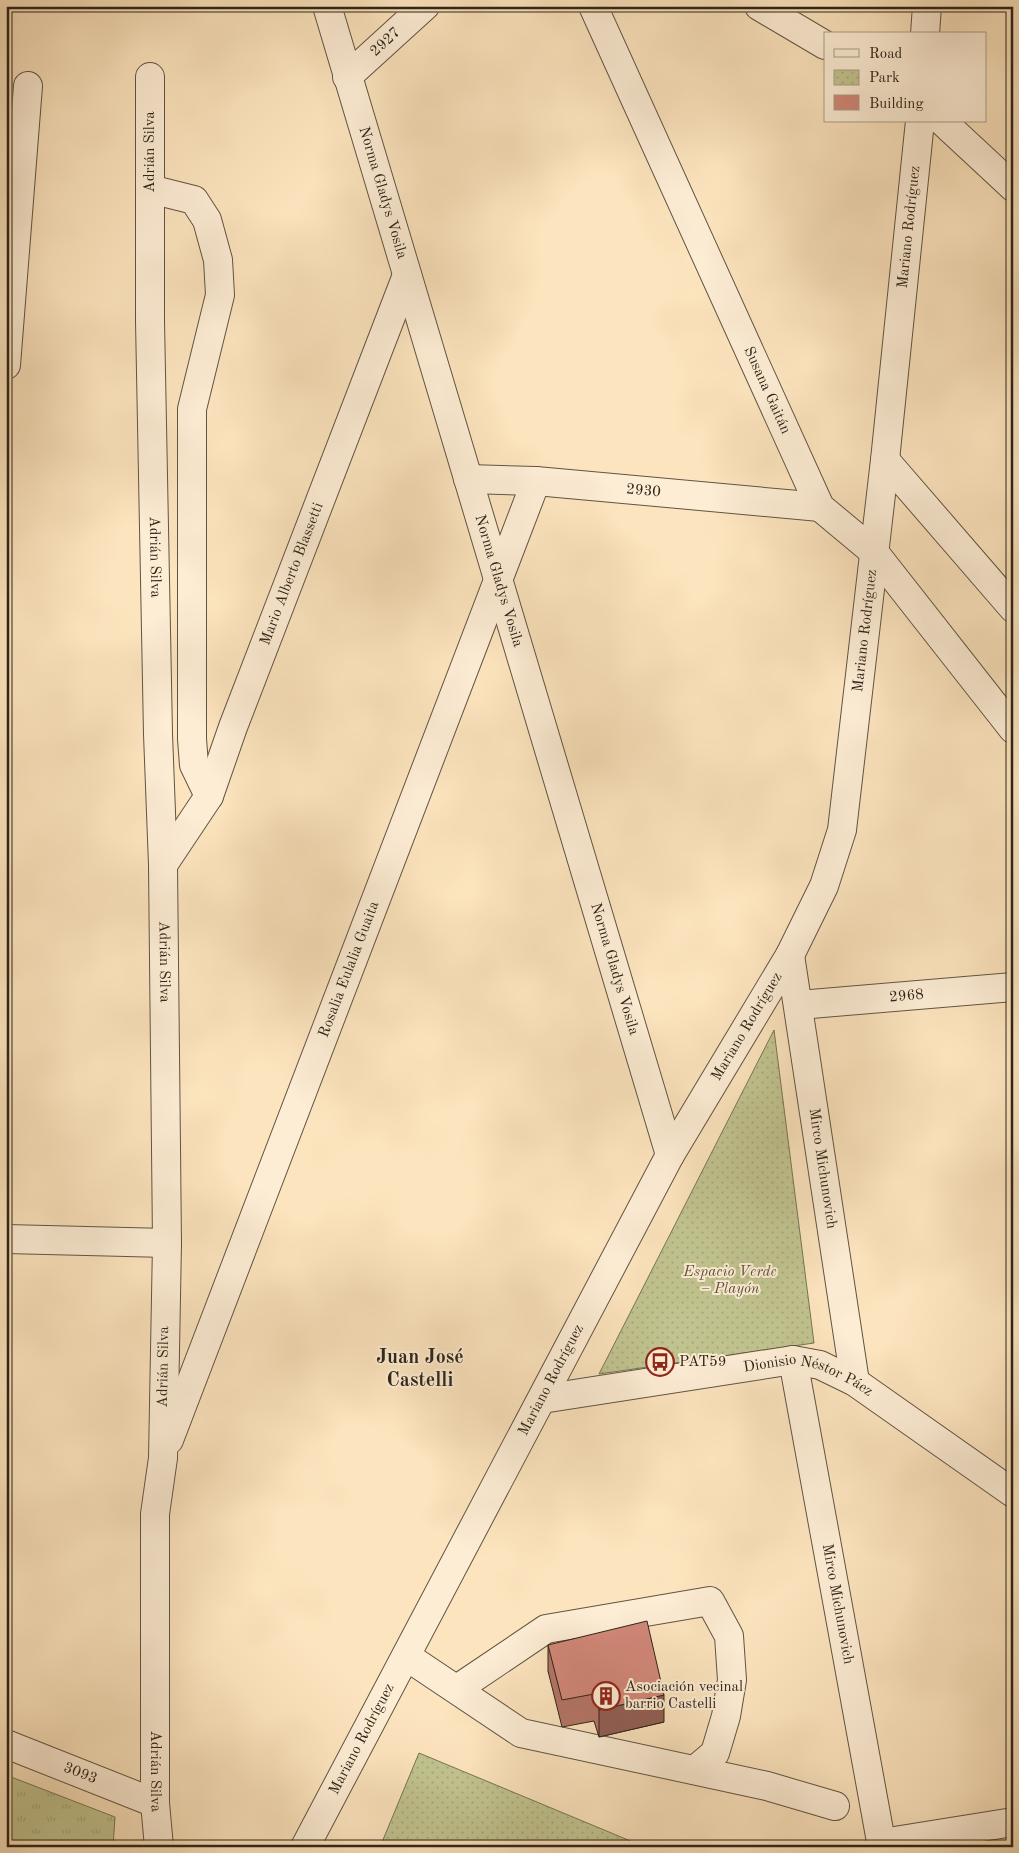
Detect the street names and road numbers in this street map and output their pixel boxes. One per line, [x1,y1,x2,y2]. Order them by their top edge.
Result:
street label: 2927 [368,25,403,59]
street label: Adrián Silva [143,111,158,193]
street label: Norma Gladys Vosila [356,125,410,261]
street label: Mariano Rodríguez [895,165,923,289]
street label: Susana Gaitán [741,344,793,436]
street label: 2930 [626,482,662,500]
street label: Mario Alberto Blassetti [258,501,326,647]
street label: Norma Gladys Vosila [472,513,526,649]
street label: Adrián Silva [146,516,163,598]
street label: Mariano Rodríguez [851,569,880,693]
street label: Rosalia Eulalia Guaita [316,899,382,1039]
street label: Norma Gladys Vosila [588,901,641,1037]
street label: Adrián Silva [156,921,172,1003]
street label: Mariano Rodríguez [709,970,785,1083]
street label: 2968 [889,987,925,1005]
street label: Mirco Michunovich [806,1107,839,1230]
street label: Mariano Rodríguez [516,1322,587,1438]
street label: Adrián Silva [156,1326,172,1408]
street label: Dionisio Néstor Páez [742,1352,875,1399]
street label: Mirco Michunovich [819,1543,856,1665]
street label: Mariano Rodríguez [327,1681,397,1797]
street label: Adrián Silva [148,1730,163,1813]
street label: 3093 [61,1760,99,1787]

